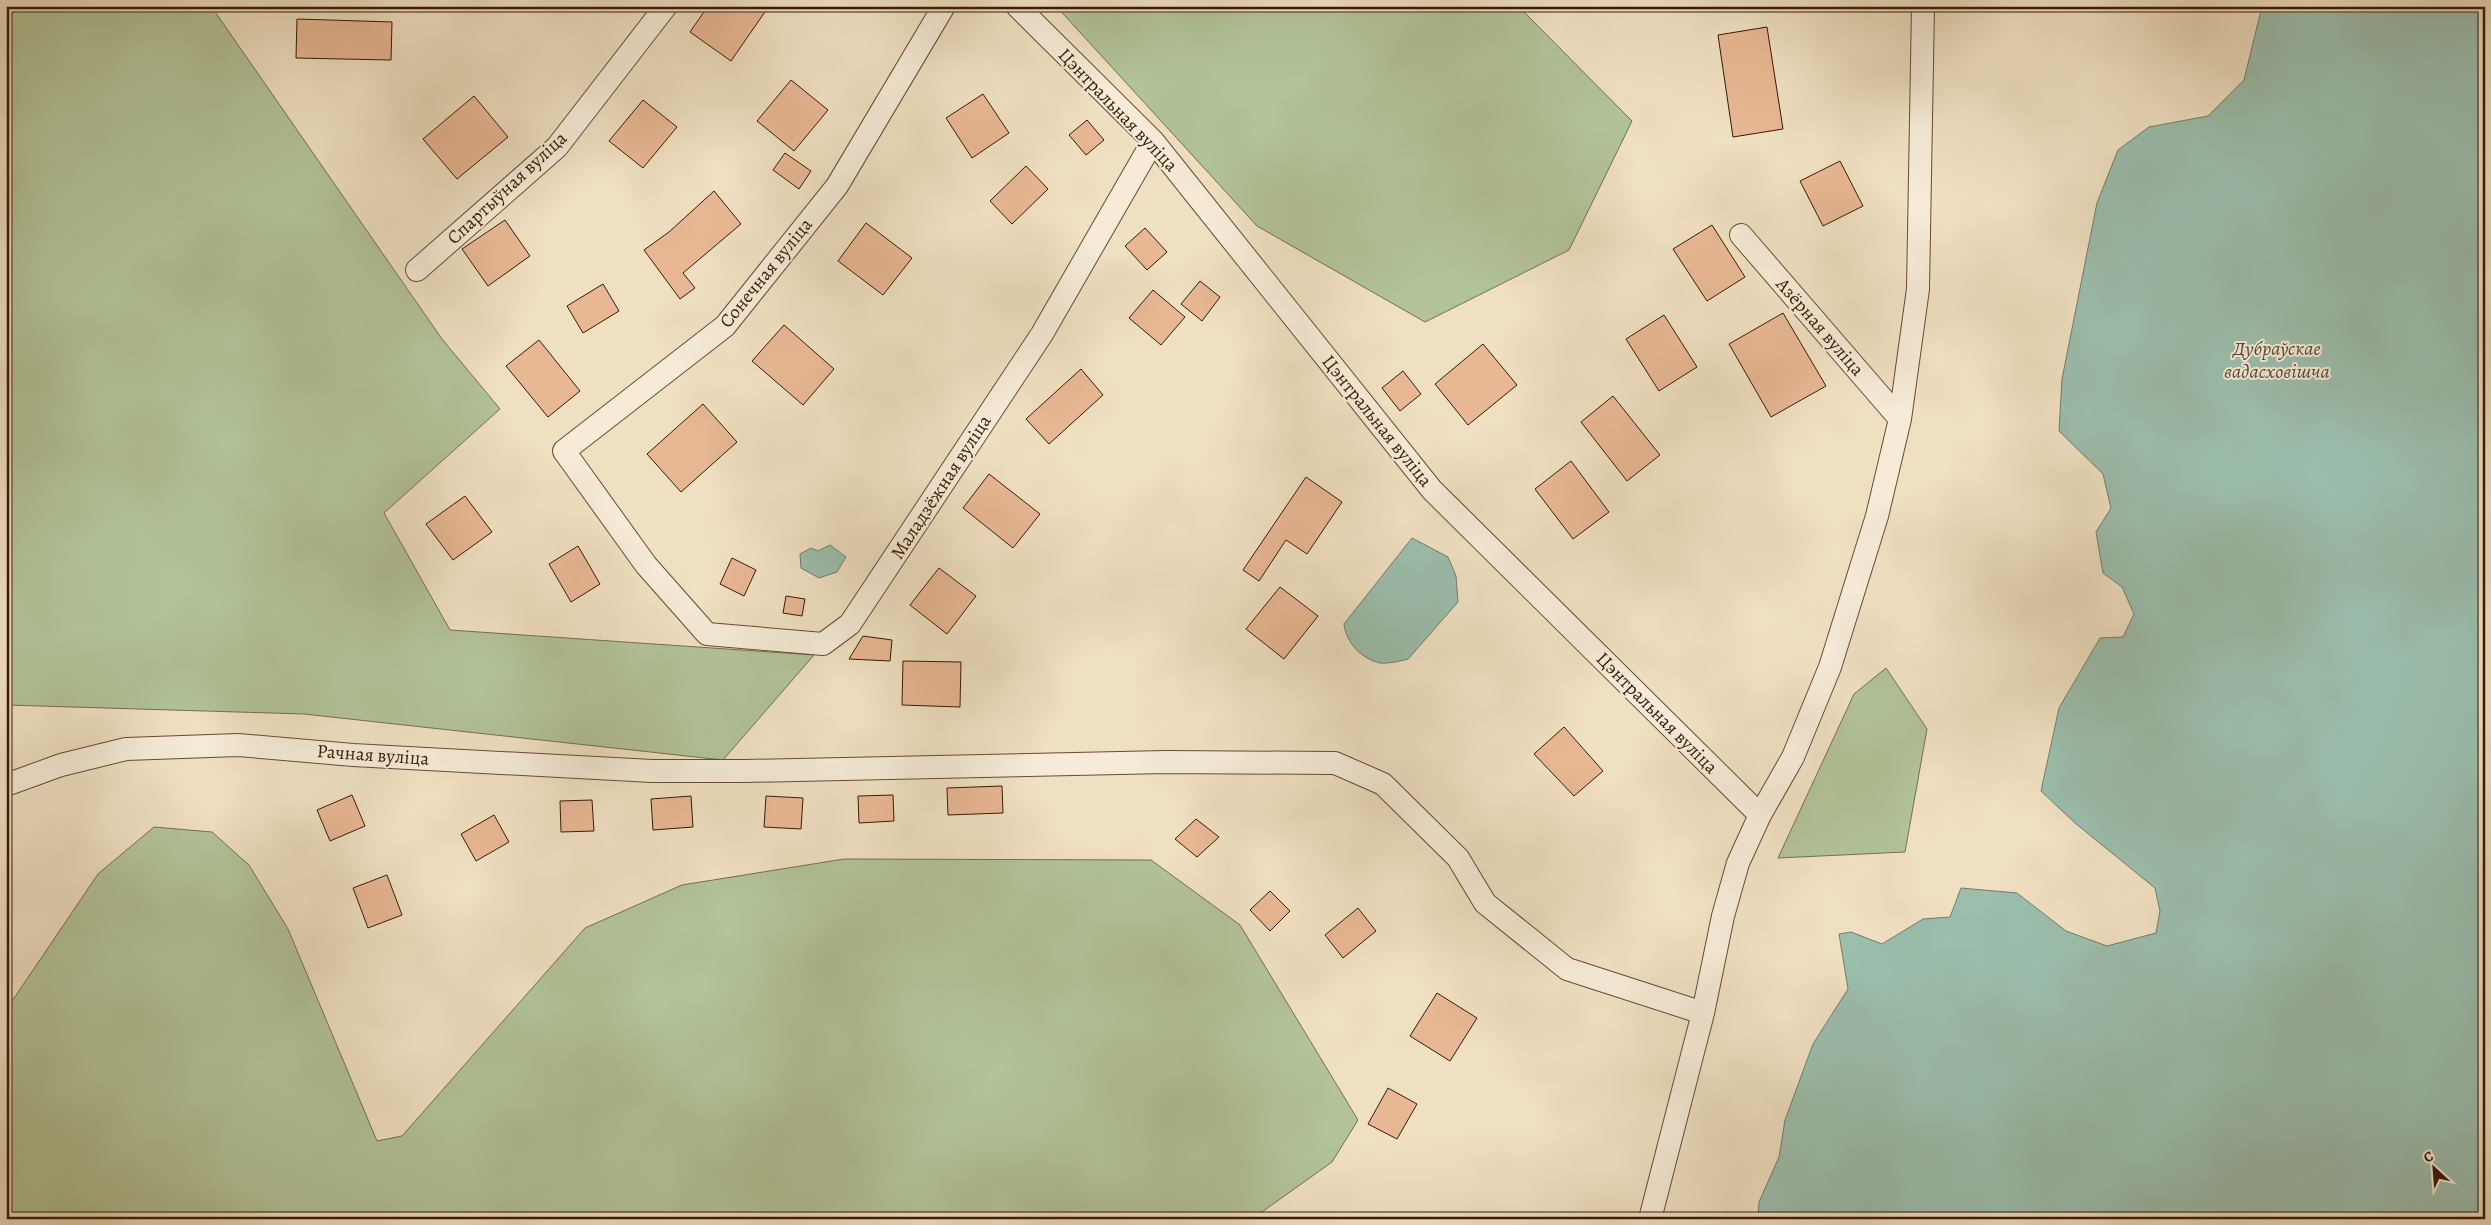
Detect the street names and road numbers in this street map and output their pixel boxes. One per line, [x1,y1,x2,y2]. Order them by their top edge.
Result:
street label: Цэнтральная вуліца [1052,42,1184,178]
street label: Спартыўная вуліца [441,125,573,250]
street label: Сонечная вуліца [714,212,819,333]
street label: Азёрная вуліца [1769,272,1870,382]
street label: Цэнтральная вуліца [1316,350,1438,493]
street label: Маладзёжная вуліца [885,410,998,564]
street label: Цэнтральная вуліца [1590,646,1724,780]
street label: Рачная вуліца [316,738,430,772]

